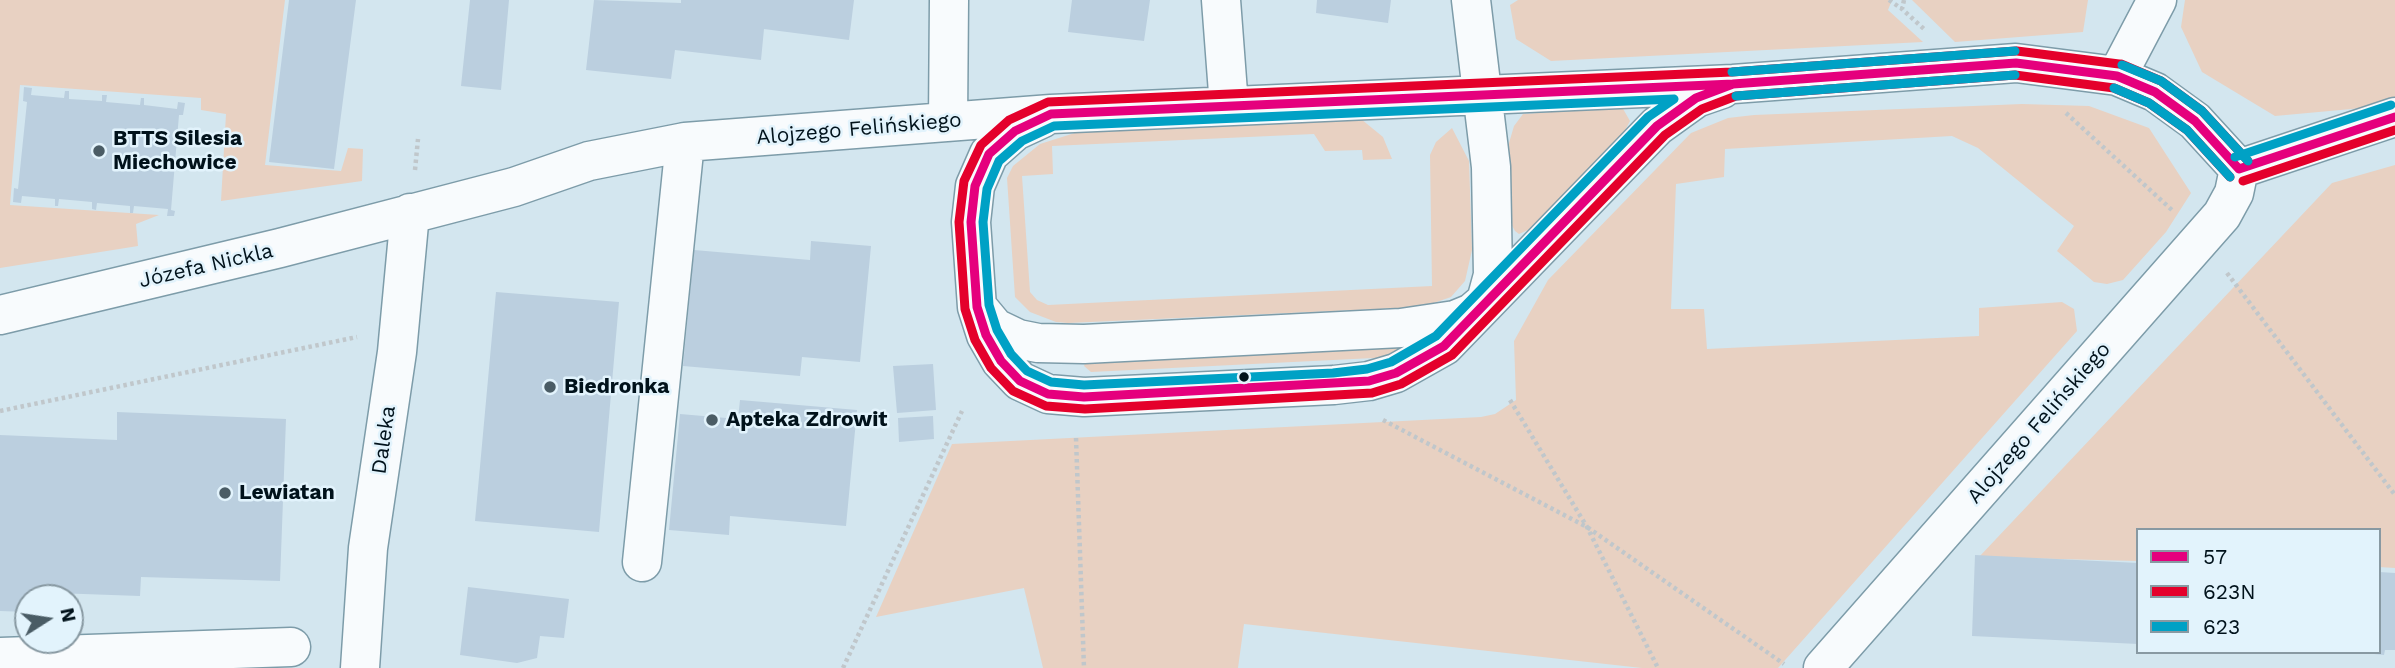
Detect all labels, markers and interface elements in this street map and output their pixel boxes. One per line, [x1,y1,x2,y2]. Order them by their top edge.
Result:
street label: Alojzego Felińskiego [755,107,963,151]
place label: BTTS Silesia Miechowice [113,126,242,176]
marker: BTTS Silesia Miechowice [91,143,107,159]
street label: Józefa Nickla [136,238,276,294]
street label: Alojzego Felińskiego [1962,337,2116,509]
unlabelled marker [1237,370,1251,384]
place label: Biedronka [564,374,669,400]
marker: Biedronka [542,379,558,395]
street label: Daleka [367,404,401,476]
place label: Apteka Zdrowit [726,407,887,433]
marker: Apteka Zdrowit [704,412,720,428]
place label: Lewiatan [239,480,335,506]
marker: Lewiatan [217,485,233,501]
legend [2136,528,2381,654]
text: 57 [2203,544,2227,569]
text: 623N [2203,579,2256,604]
north arrow [14,584,84,654]
text: N [55,606,81,624]
text: 623 [2203,614,2240,639]

